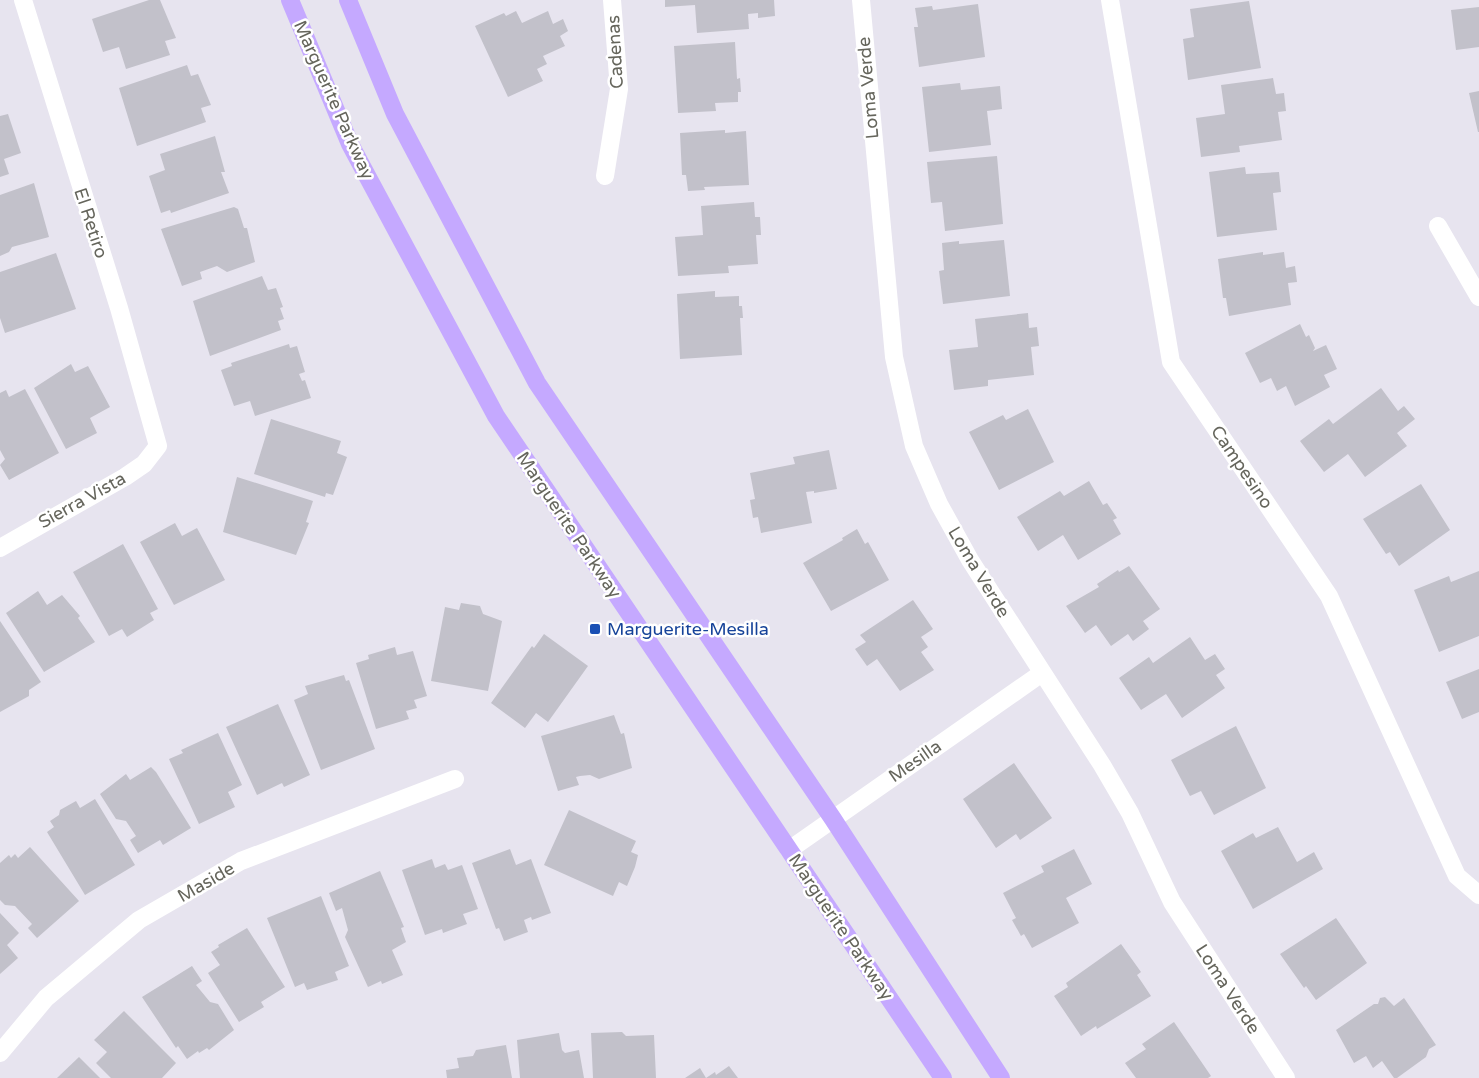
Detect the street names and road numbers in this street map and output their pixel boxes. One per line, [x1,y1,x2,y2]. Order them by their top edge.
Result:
street label: Cadenas [602,15,628,89]
street label: Marguerite Parkway [289,17,379,183]
street label: Loma Verde [853,36,883,140]
street label: El Retiro [69,185,113,261]
street label: Campesino [1206,421,1278,513]
street label: Marguerite Parkway [512,448,626,603]
street label: Sierra Vista [34,467,130,533]
street label: Loma Verde [943,522,1015,622]
street label: Mesilla [884,735,946,787]
street label: Marguerite Parkway [784,850,898,1005]
street label: Maside [174,857,238,907]
street label: Loma Verde [1191,940,1265,1038]

